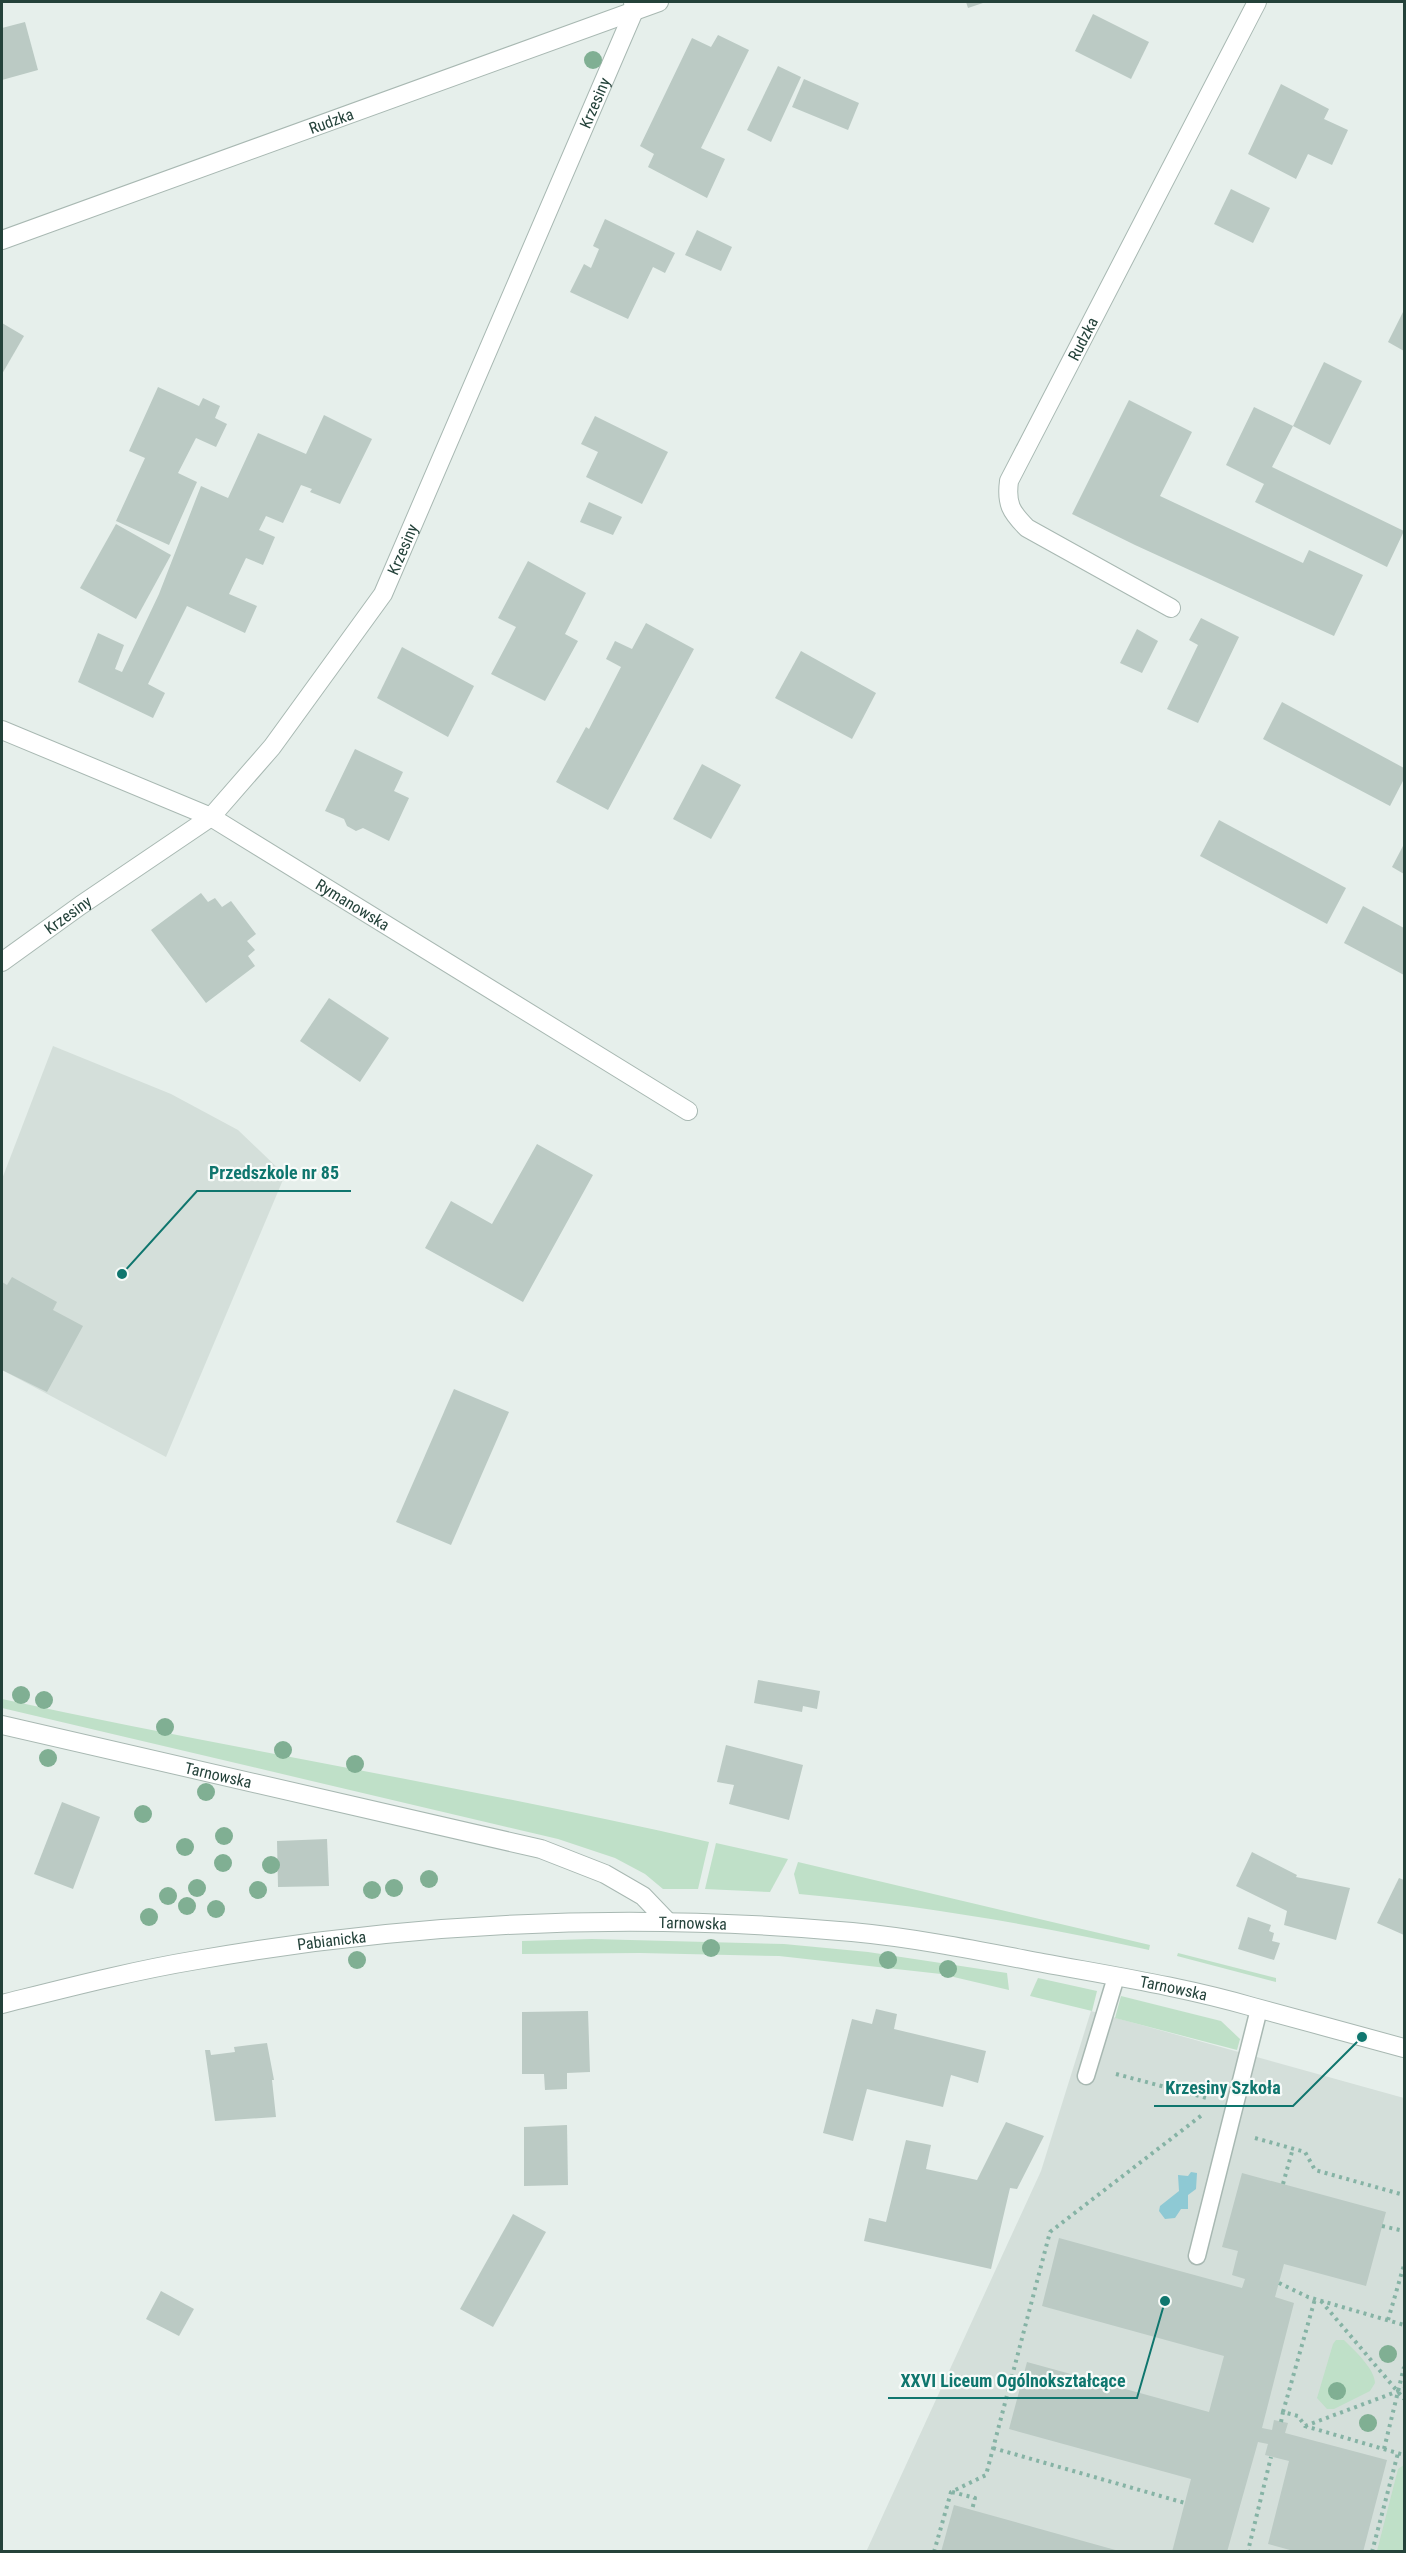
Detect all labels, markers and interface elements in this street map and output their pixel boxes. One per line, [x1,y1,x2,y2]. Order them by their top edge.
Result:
street label: Krzesiny [575,74,614,131]
street label: Rudzka [306,104,356,138]
street label: Rudzka [1064,314,1102,364]
street label: Krzesiny [383,521,422,578]
street label: Rymanowska [312,874,393,934]
street label: Krzesiny [40,891,95,938]
callout: Przedszkole nr 85 [197,1155,351,1191]
text: Przedszkole nr 85 [209,1162,339,1183]
street label: Tarnowska [183,1758,254,1792]
street label: Tarnowska [659,1913,727,1933]
street label: Pabianicka [296,1927,367,1954]
street label: Tarnowska [1138,1971,1209,2004]
callout: Krzesiny Szkoła [1154,2070,1293,2106]
text: Krzesiny Szkoła [1165,2077,1281,2098]
callout: XXVI Liceum Ogólnokształcące [888,2362,1137,2398]
text: XXVI Liceum Ogólnokształcące [900,2370,1126,2391]

